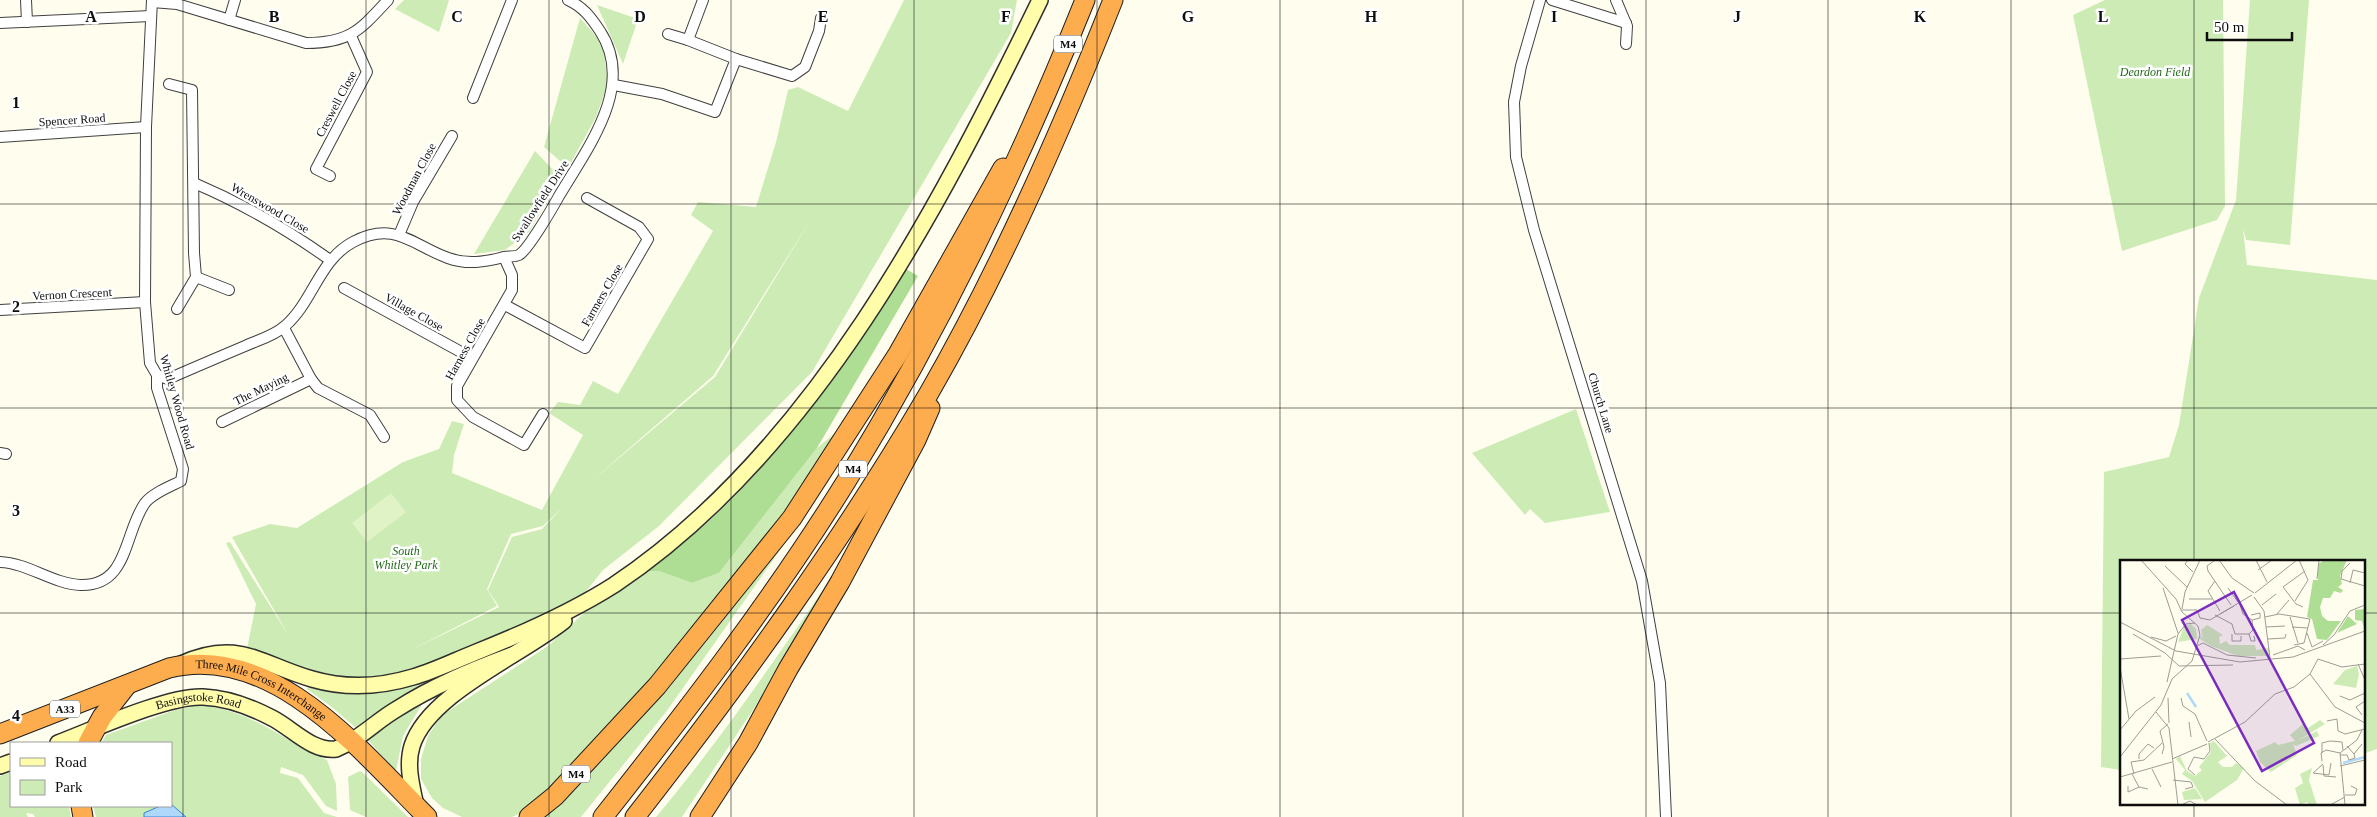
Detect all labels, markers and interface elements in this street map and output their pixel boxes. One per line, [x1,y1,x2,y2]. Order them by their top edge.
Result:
text: A [85,8,97,25]
text: B [269,8,280,25]
text: C [451,8,463,25]
text: D [634,8,646,25]
text: E [818,8,828,25]
text: F [1001,8,1011,25]
text: G [1182,8,1195,25]
text: H [1365,8,1378,25]
text: I [1551,8,1557,25]
text: J [1733,8,1741,25]
text: K [1914,8,1927,25]
text: L [2098,8,2108,25]
scale bar [2207,10,2292,42]
text: 50 m [2214,19,2245,35]
road number: M4 [1054,36,1082,52]
park label: Deardon Field [2119,65,2191,79]
street label: Creswell Close [313,68,359,140]
text: 1 [12,94,20,111]
street label: Spencer Road [38,111,106,129]
street label: Woodman Close [389,141,439,217]
street label: Swallowfield Drive [508,158,572,244]
street label: Wrenswood Close [228,180,312,236]
street label: Farmers Close [579,261,625,329]
street label: Vernon Crescent [32,285,113,303]
street label: Village Close [382,290,446,334]
text: 2 [12,298,20,315]
street label: Harness Close [442,315,488,383]
street label: Whitley Wood Road [157,353,197,451]
street label: The Maying [231,370,291,408]
street label: Church Lane [1585,371,1617,435]
road number: M4 [839,460,867,478]
text: 3 [12,502,20,519]
park label: South Whitley Park [375,544,438,572]
inset map [2120,560,2364,804]
street label: Three Mile Cross Interchange [195,657,330,724]
street label: Basingstoke Road [154,690,243,712]
road number: A33 [50,701,80,718]
text: 4 [12,707,20,724]
legend [10,742,172,807]
text: Road [55,754,87,770]
road number: M4 [562,766,590,782]
text: Park [55,779,83,795]

